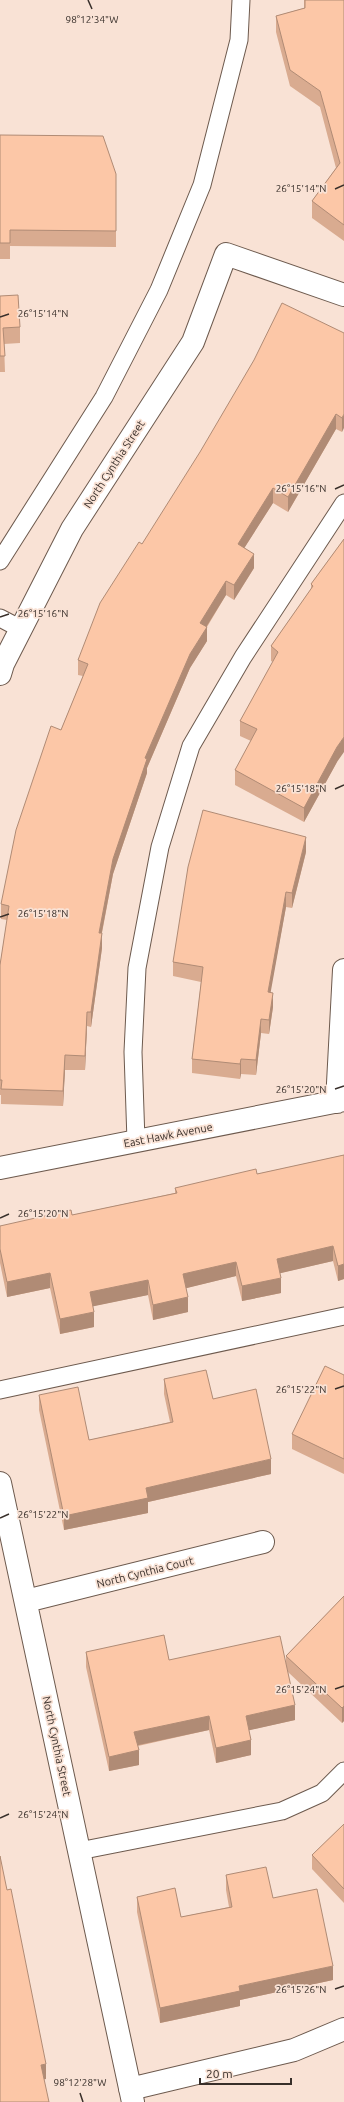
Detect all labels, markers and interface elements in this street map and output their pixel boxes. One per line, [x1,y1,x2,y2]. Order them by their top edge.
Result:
text: 98°12'34"W [66,14,118,25]
text: 26°15'14"N [276,183,326,194]
text: 26°15'14"N [18,308,68,319]
street label: North Cynthia Street [81,417,147,510]
text: 26°15'16"N [276,483,326,494]
text: 26°15'16"N [18,608,68,619]
text: 26°15'18"N [276,783,326,794]
text: 26°15'18"N [18,908,68,919]
text: 26°15'20"N [276,1084,326,1095]
street label: East Hawk Avenue [122,1120,214,1150]
text: 26°15'20"N [18,1208,68,1219]
text: 26°15'22"N [276,1384,326,1395]
text: 26°15'22"N [18,1509,68,1520]
street label: North Cynthia Court [95,1554,195,1590]
text: 26°15'24"N [276,1684,326,1695]
street label: North Cynthia Street [41,1695,74,1798]
text: 26°15'24"N [18,1809,68,1820]
text: 26°15'26"N [276,1984,326,1995]
scale bar [200,2060,291,2086]
text: 20 m [206,2067,233,2080]
text: 98°12'28"W [54,2077,106,2088]

